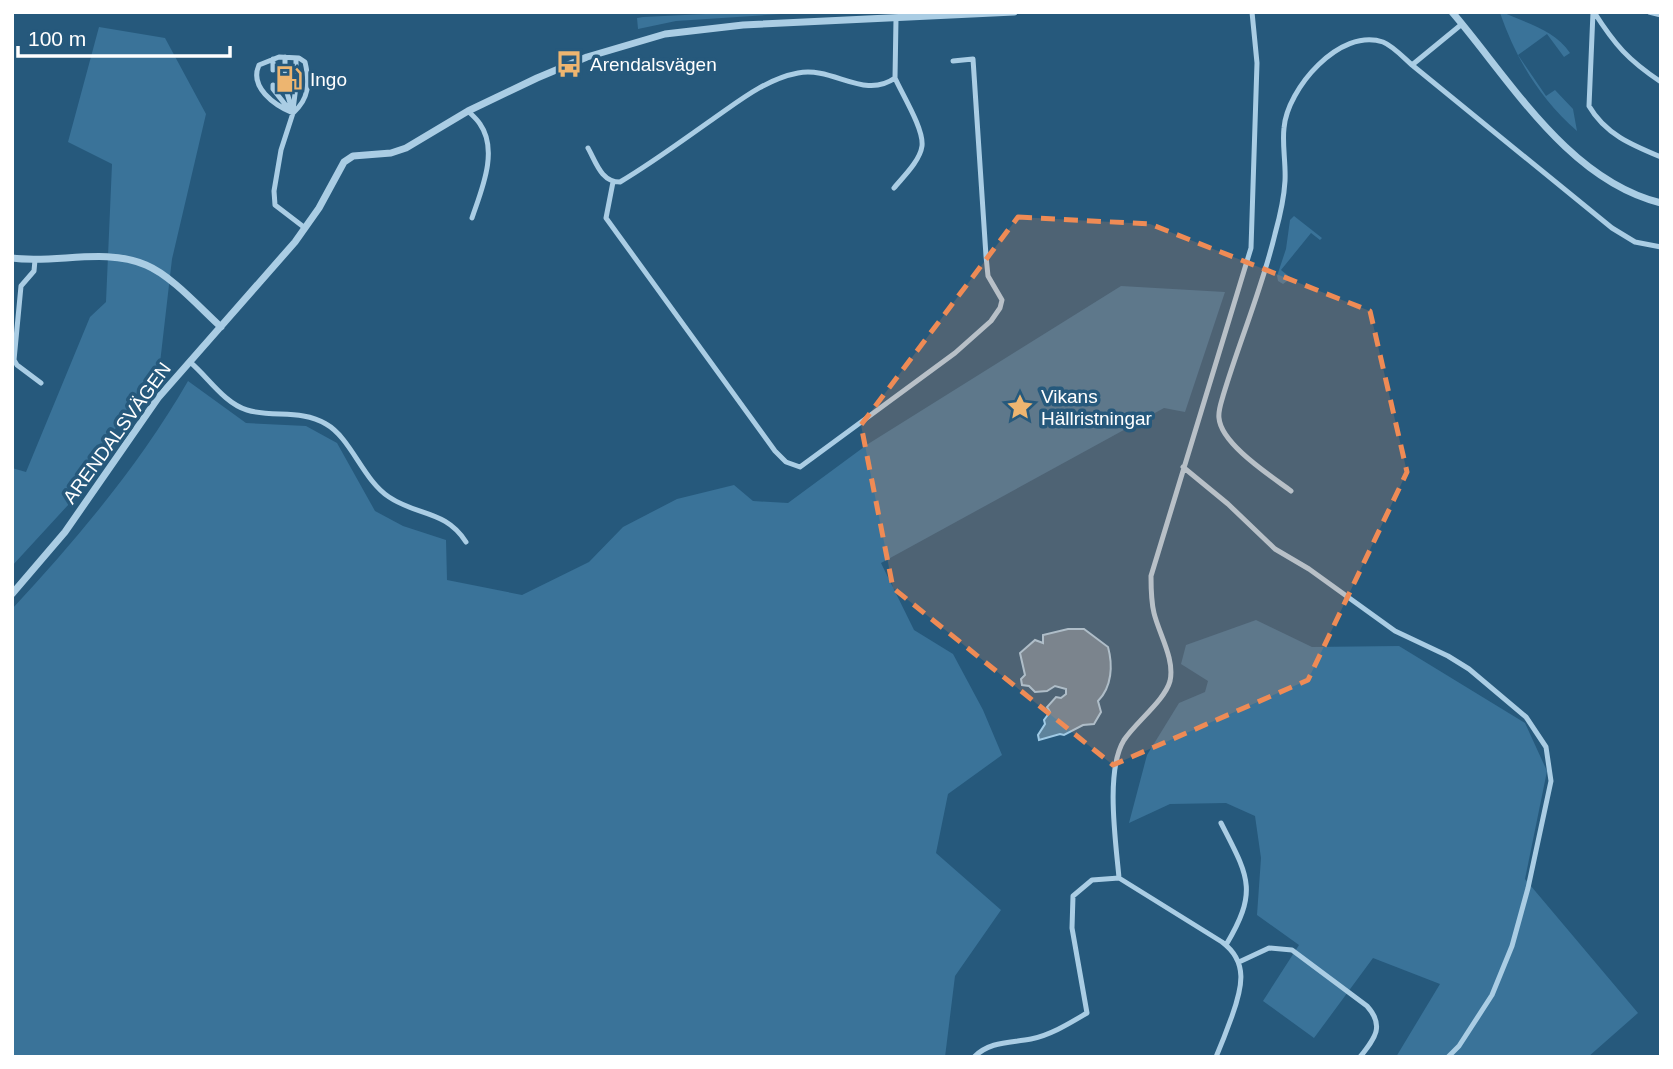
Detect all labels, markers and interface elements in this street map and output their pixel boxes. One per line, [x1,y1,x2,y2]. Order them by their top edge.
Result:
scale bar [18,14,229,58]
text: 100 m [28,27,86,50]
bus stop icon: Arendalsvägen [554,49,584,79]
place label: Arendalsvägen [590,54,717,75]
fuel station icon: Ingo [274,64,304,94]
place label: Ingo [310,69,347,90]
street label: ARENDALSVÄGEN [59,358,175,508]
place label: Vikans Hällristningar [1041,386,1153,429]
place icon: Vikans Hällristningar [1005,392,1035,422]

